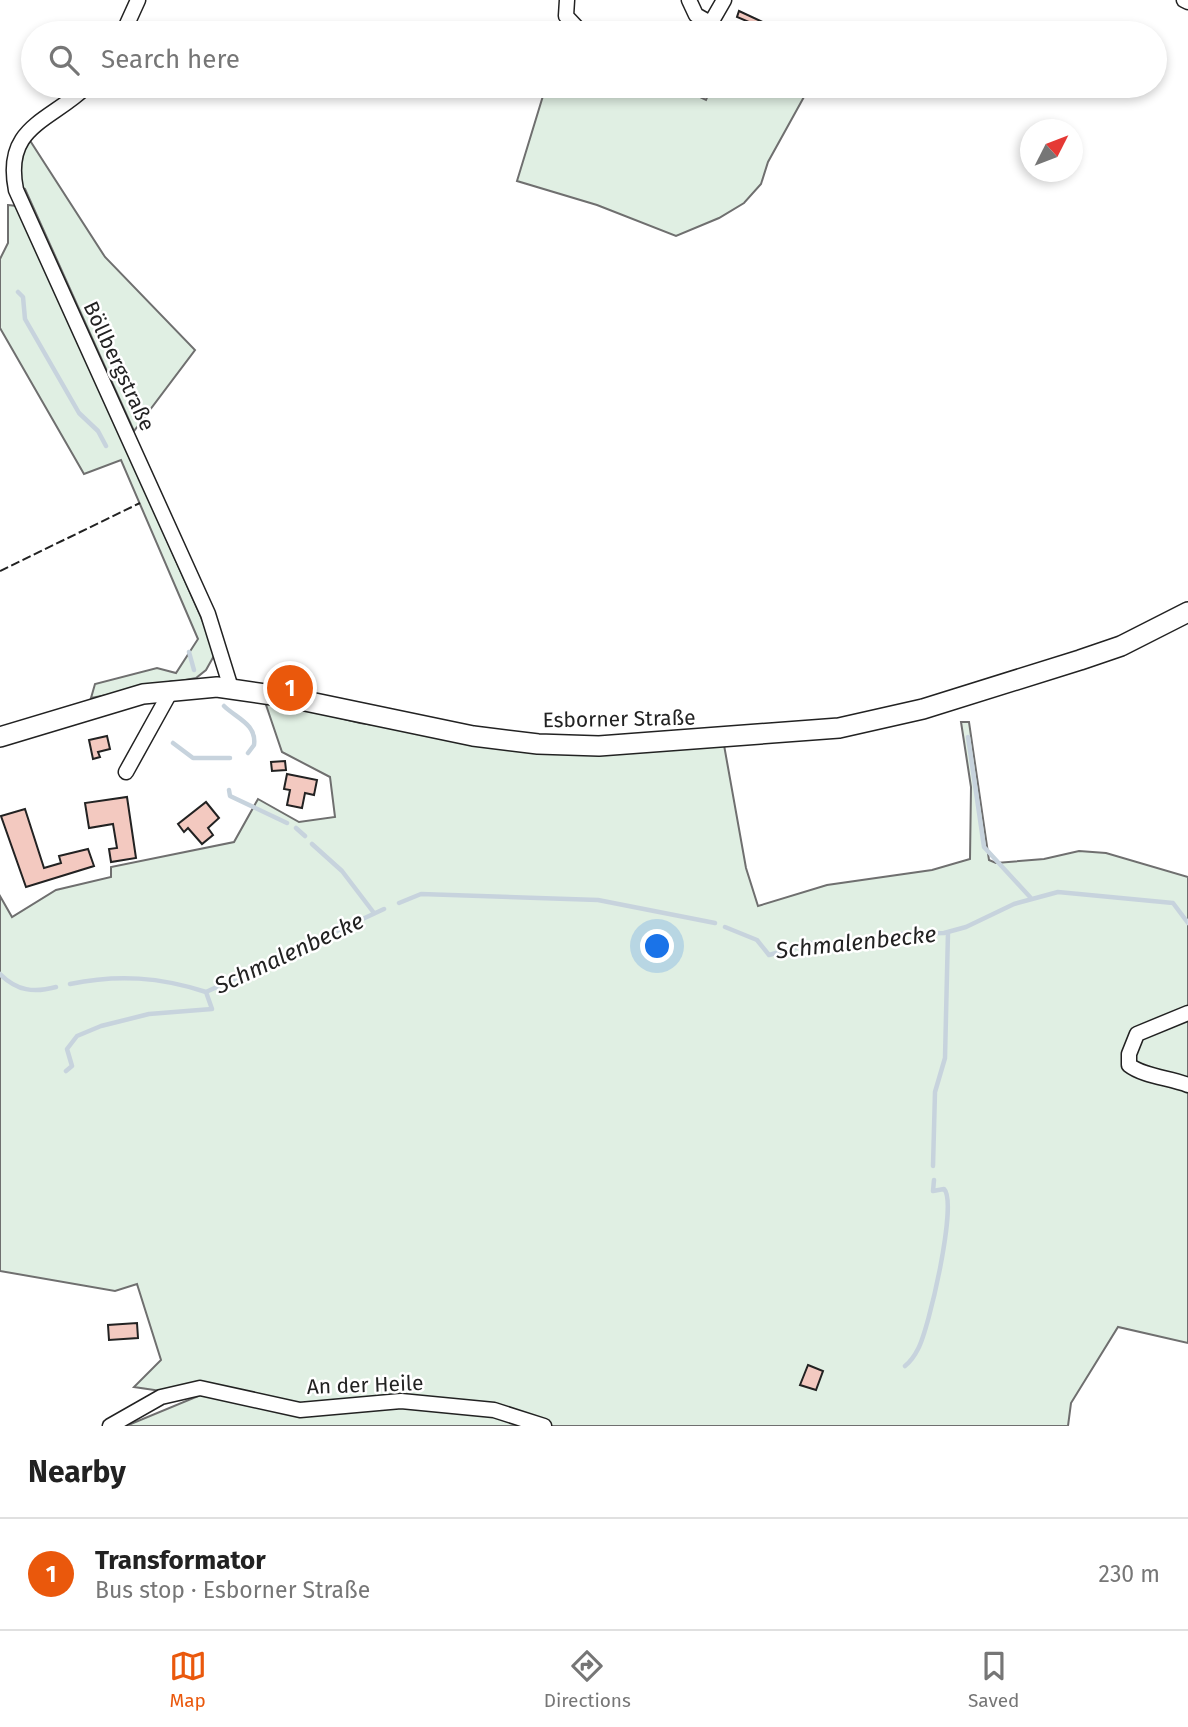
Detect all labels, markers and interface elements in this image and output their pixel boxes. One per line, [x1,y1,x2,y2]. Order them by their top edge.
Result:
search box [21,21,1167,98]
icon: search [45,41,83,79]
text: Search here [101,44,240,75]
north arrow [1020,119,1083,182]
street label: Böllbergstraße [78,297,160,435]
pin: 1 [267,662,313,714]
street label: Esborner Straße [542,705,696,733]
water label: Schmalenbecke [209,906,368,1000]
water label: Schmalenbecke [773,920,938,964]
your location [640,929,674,963]
street label: An der Heile [306,1370,424,1400]
text: Nearby [28,1454,126,1490]
text: Transformator [95,1545,266,1576]
text: 1 [46,1560,56,1588]
text: 230 m [1099,1560,1160,1588]
text: Bus stop · Esborner Straße [95,1576,370,1604]
tab: Map [169,1647,207,1712]
tab: Directions [544,1647,631,1712]
tab: Saved [968,1647,1019,1712]

